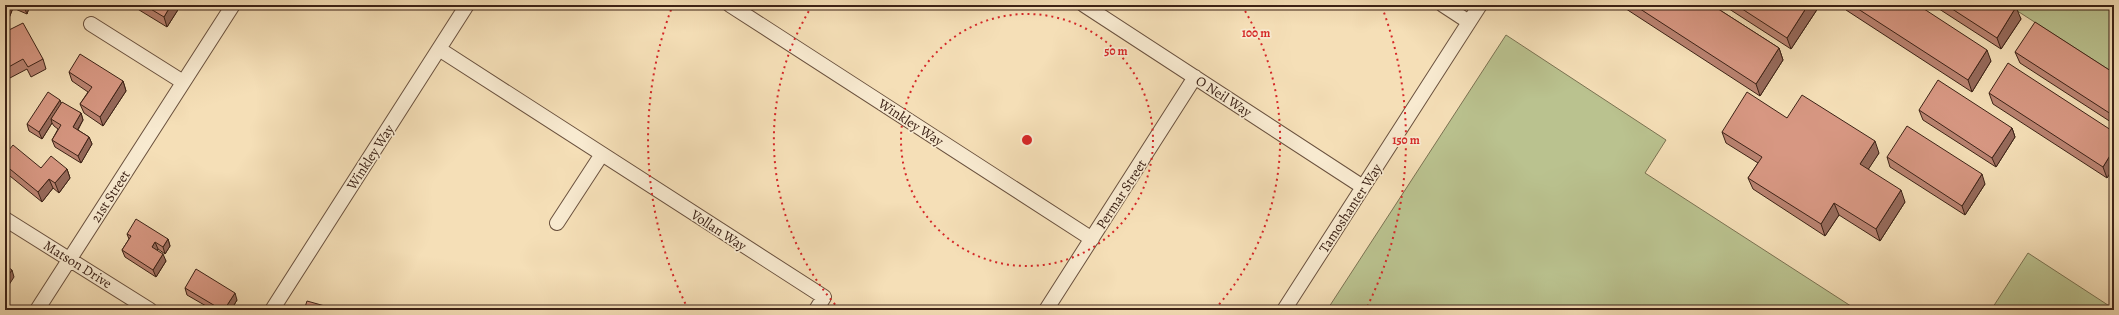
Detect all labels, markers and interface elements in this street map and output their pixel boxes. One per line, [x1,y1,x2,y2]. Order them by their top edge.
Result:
text: 100 m [1242,25,1270,41]
text: 50 m [1104,43,1128,59]
street label: O Neil Way [1192,71,1256,122]
street label: Winkley Way [874,94,948,151]
street label: Winkley Way [342,120,399,194]
text: 150 m [1392,132,1420,148]
centre of rings [1020,133,1034,147]
street label: Permar Street [1092,155,1151,233]
street label: Tamoshanter Way [1314,159,1387,257]
street label: 21st Street [86,166,135,226]
street label: Vollan Way [686,205,751,256]
street label: Matson Drive [40,236,116,293]

